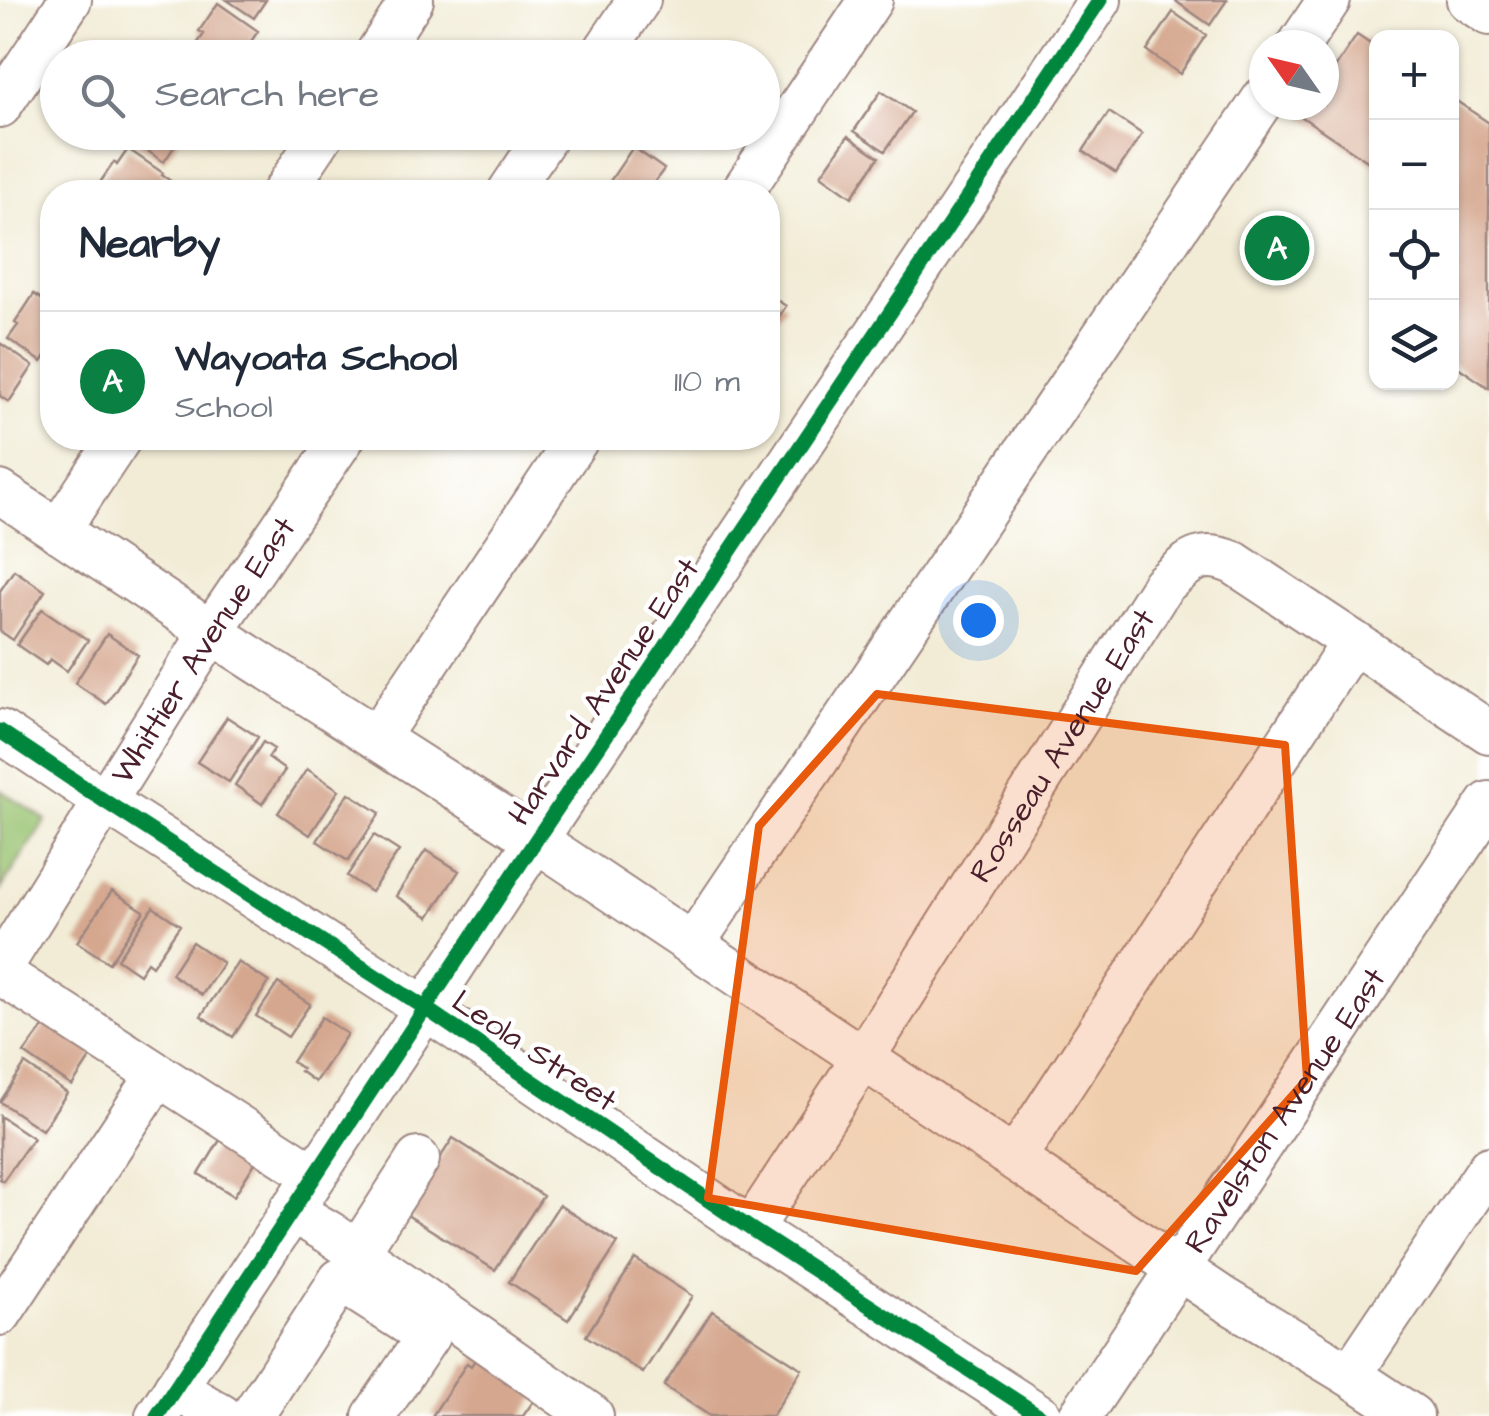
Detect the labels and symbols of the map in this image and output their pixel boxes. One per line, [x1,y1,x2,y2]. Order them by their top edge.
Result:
north arrow [1249,30,1339,120]
pin: A [1244,210,1310,286]
street label: Whittier Avenue East [100,508,307,793]
street label: Harvard Avenue East [498,549,711,835]
your location [953,595,1004,646]
street label: Rosseau Avenue East [959,600,1167,892]
street label: Ravelston Avenue East [1174,959,1397,1262]
street label: Leola Street [443,979,626,1123]

